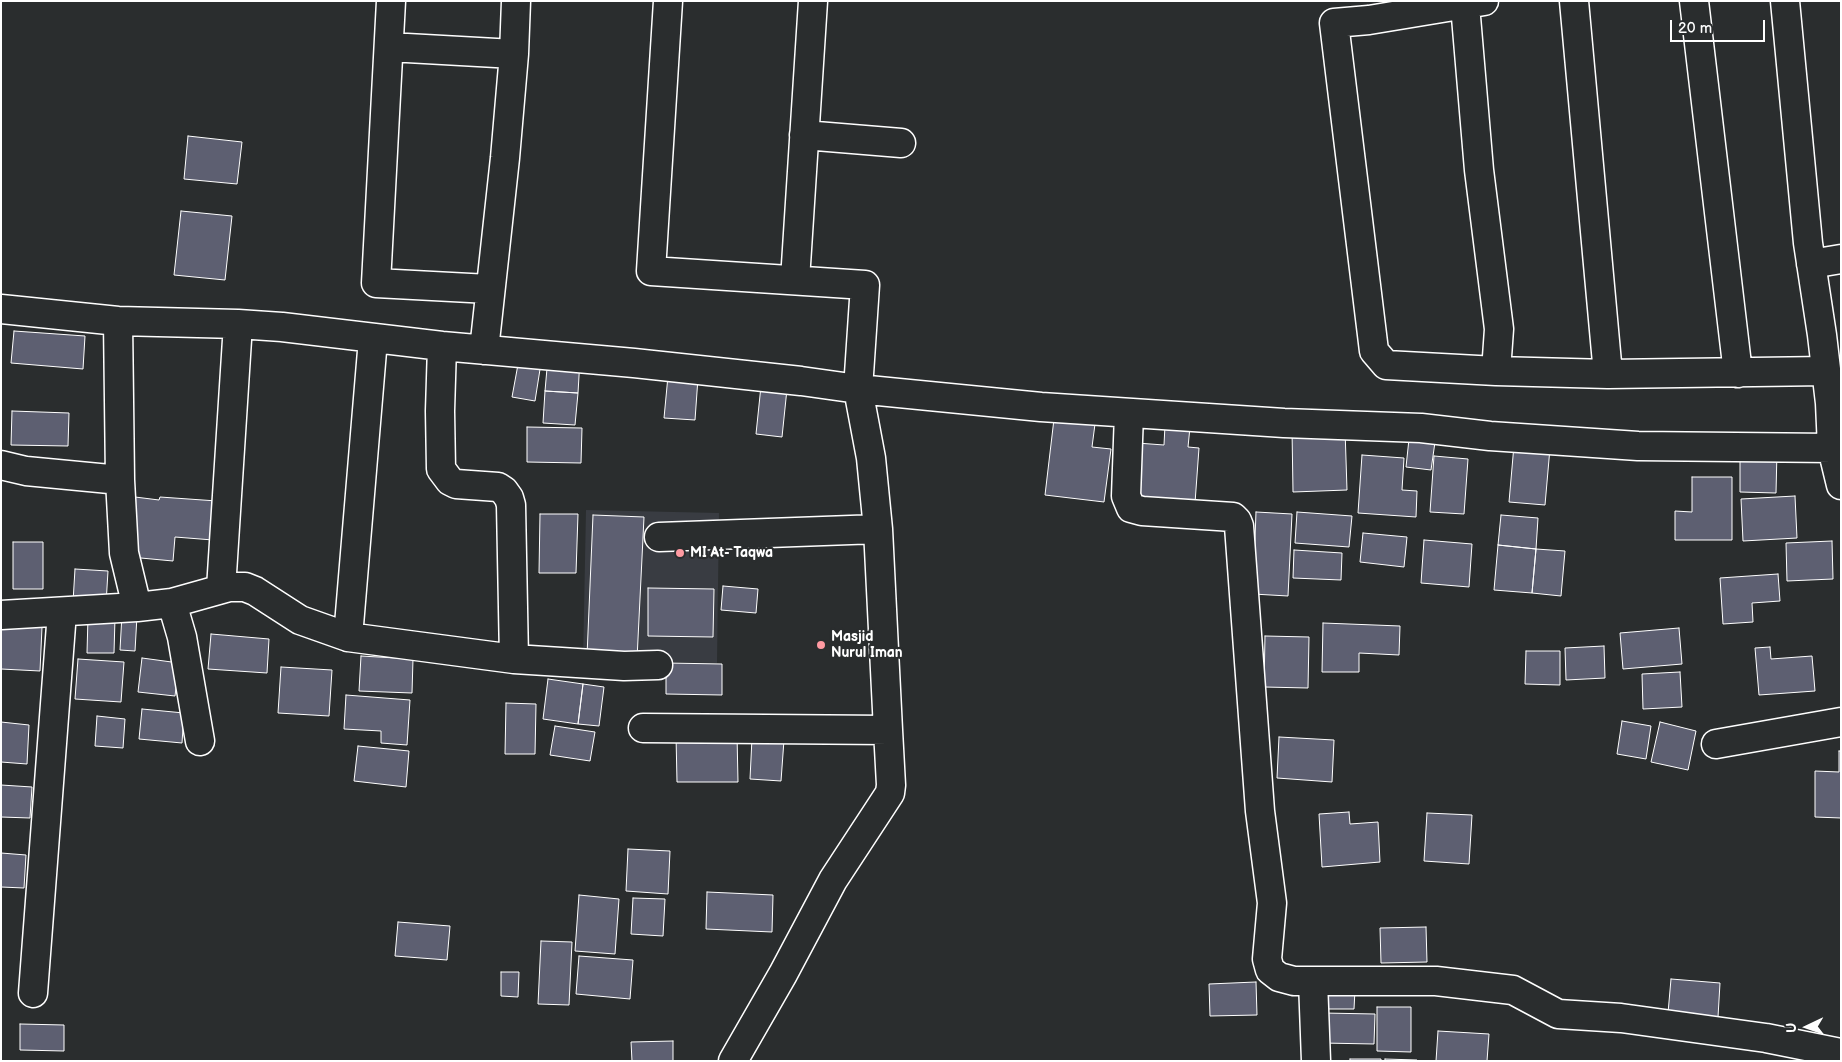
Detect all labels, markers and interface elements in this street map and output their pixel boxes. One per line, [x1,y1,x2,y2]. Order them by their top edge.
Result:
scale bar [1672,10,1767,42]
text: 20 m [1678,19,1712,38]
place label: MI At- Taqwa [690,545,773,561]
marker: MI At- Taqwa [674,547,686,559]
place label: Masjid Nurul Iman [831,629,903,662]
marker: Masjid Nurul Iman [815,639,827,651]
north arrow [1782,1002,1832,1052]
text: U [1783,1022,1800,1033]

